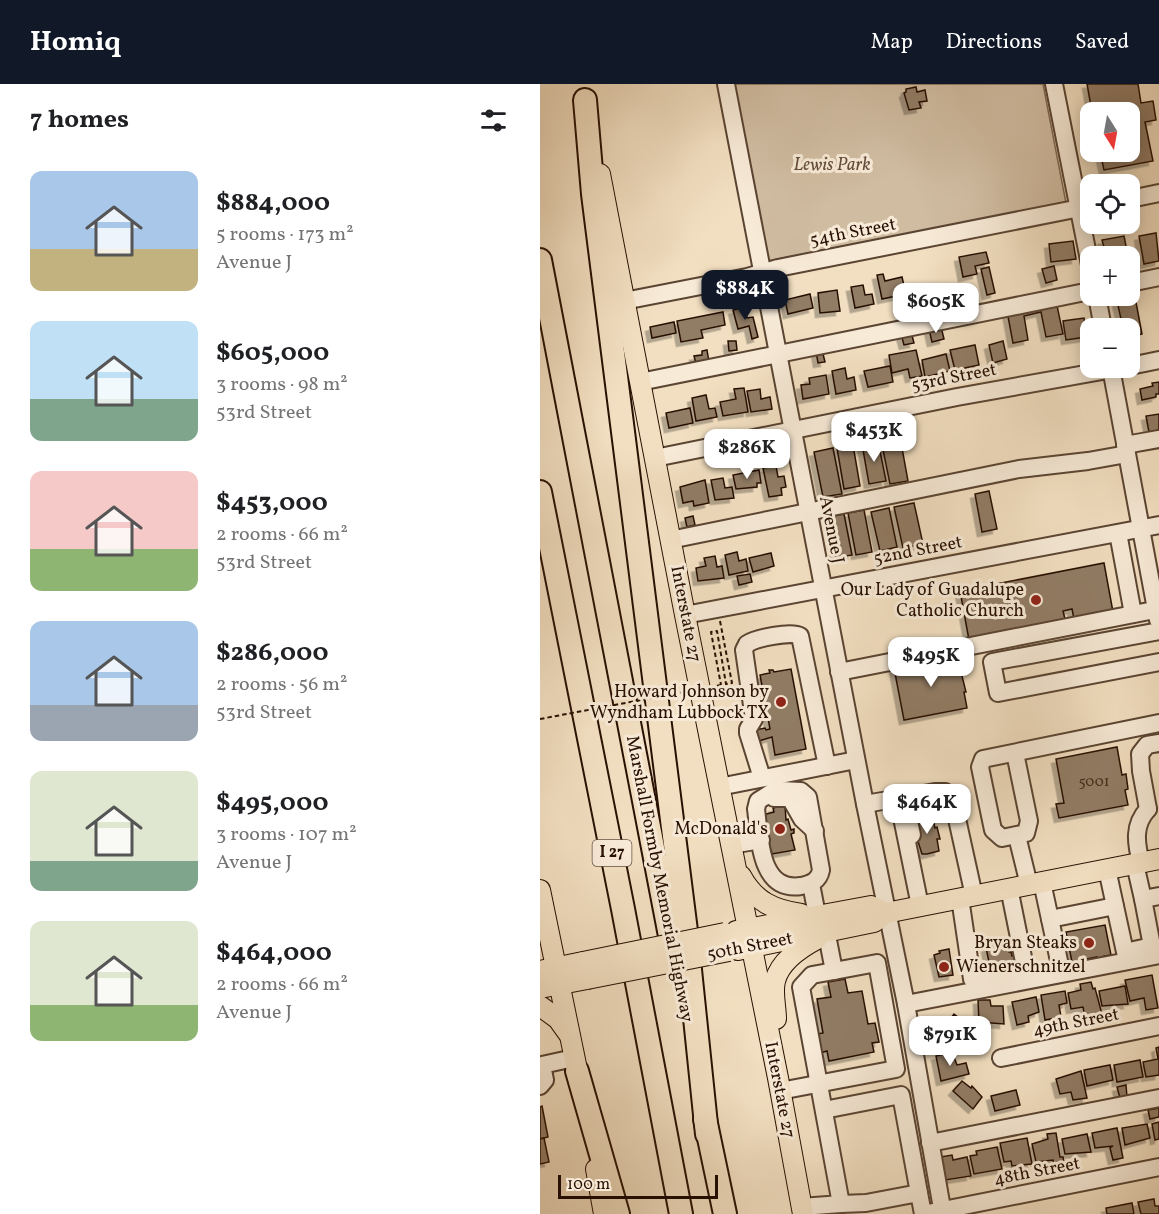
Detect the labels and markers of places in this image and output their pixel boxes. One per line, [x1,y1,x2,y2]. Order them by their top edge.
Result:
pin: $884K [703,270,787,321]
pin: $605K [894,283,978,334]
pin: $453K [832,412,916,463]
pin: $286K [705,429,789,480]
place label: Our Lady of Guadalupe Catholic Church [841,578,1024,624]
marker: Our Lady of Guadalupe Catholic Church [1029,593,1043,607]
pin: $495K [889,637,973,688]
place label: Howard Johnson by Wyndham Lubbock TX [590,680,769,726]
marker: Howard Johnson by Wyndham Lubbock TX [774,695,788,709]
pin: $464K [885,784,969,835]
place label: McDonald's [674,817,768,842]
marker: McDonald's [773,822,787,836]
place label: Bryan Steaks [974,931,1077,956]
marker: Bryan Steaks [1082,936,1096,950]
place label: Wienerschnitzel [956,955,1086,980]
marker: Wienerschnitzel [937,960,951,974]
pin: $791K [908,1016,992,1067]

